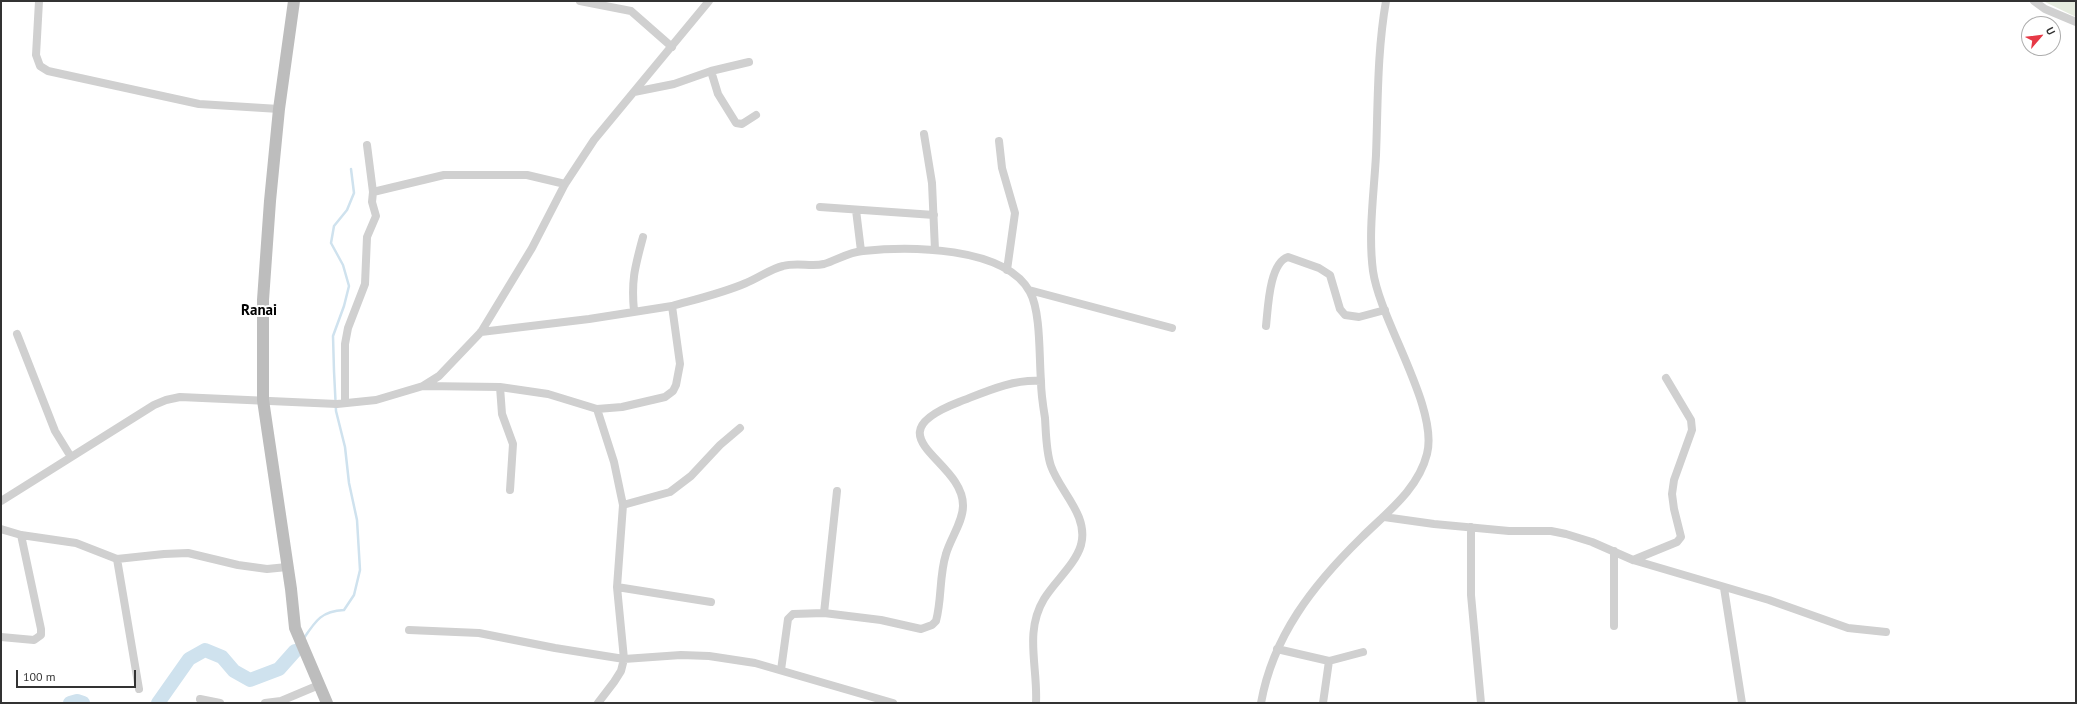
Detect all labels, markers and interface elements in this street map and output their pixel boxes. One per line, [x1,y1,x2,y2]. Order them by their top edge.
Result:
north arrow [2021,16,2061,56]
text: U [2043,25,2059,37]
district label: Ranai [241,302,277,320]
scale bar [18,662,138,688]
text: 100 m [23,669,56,684]

